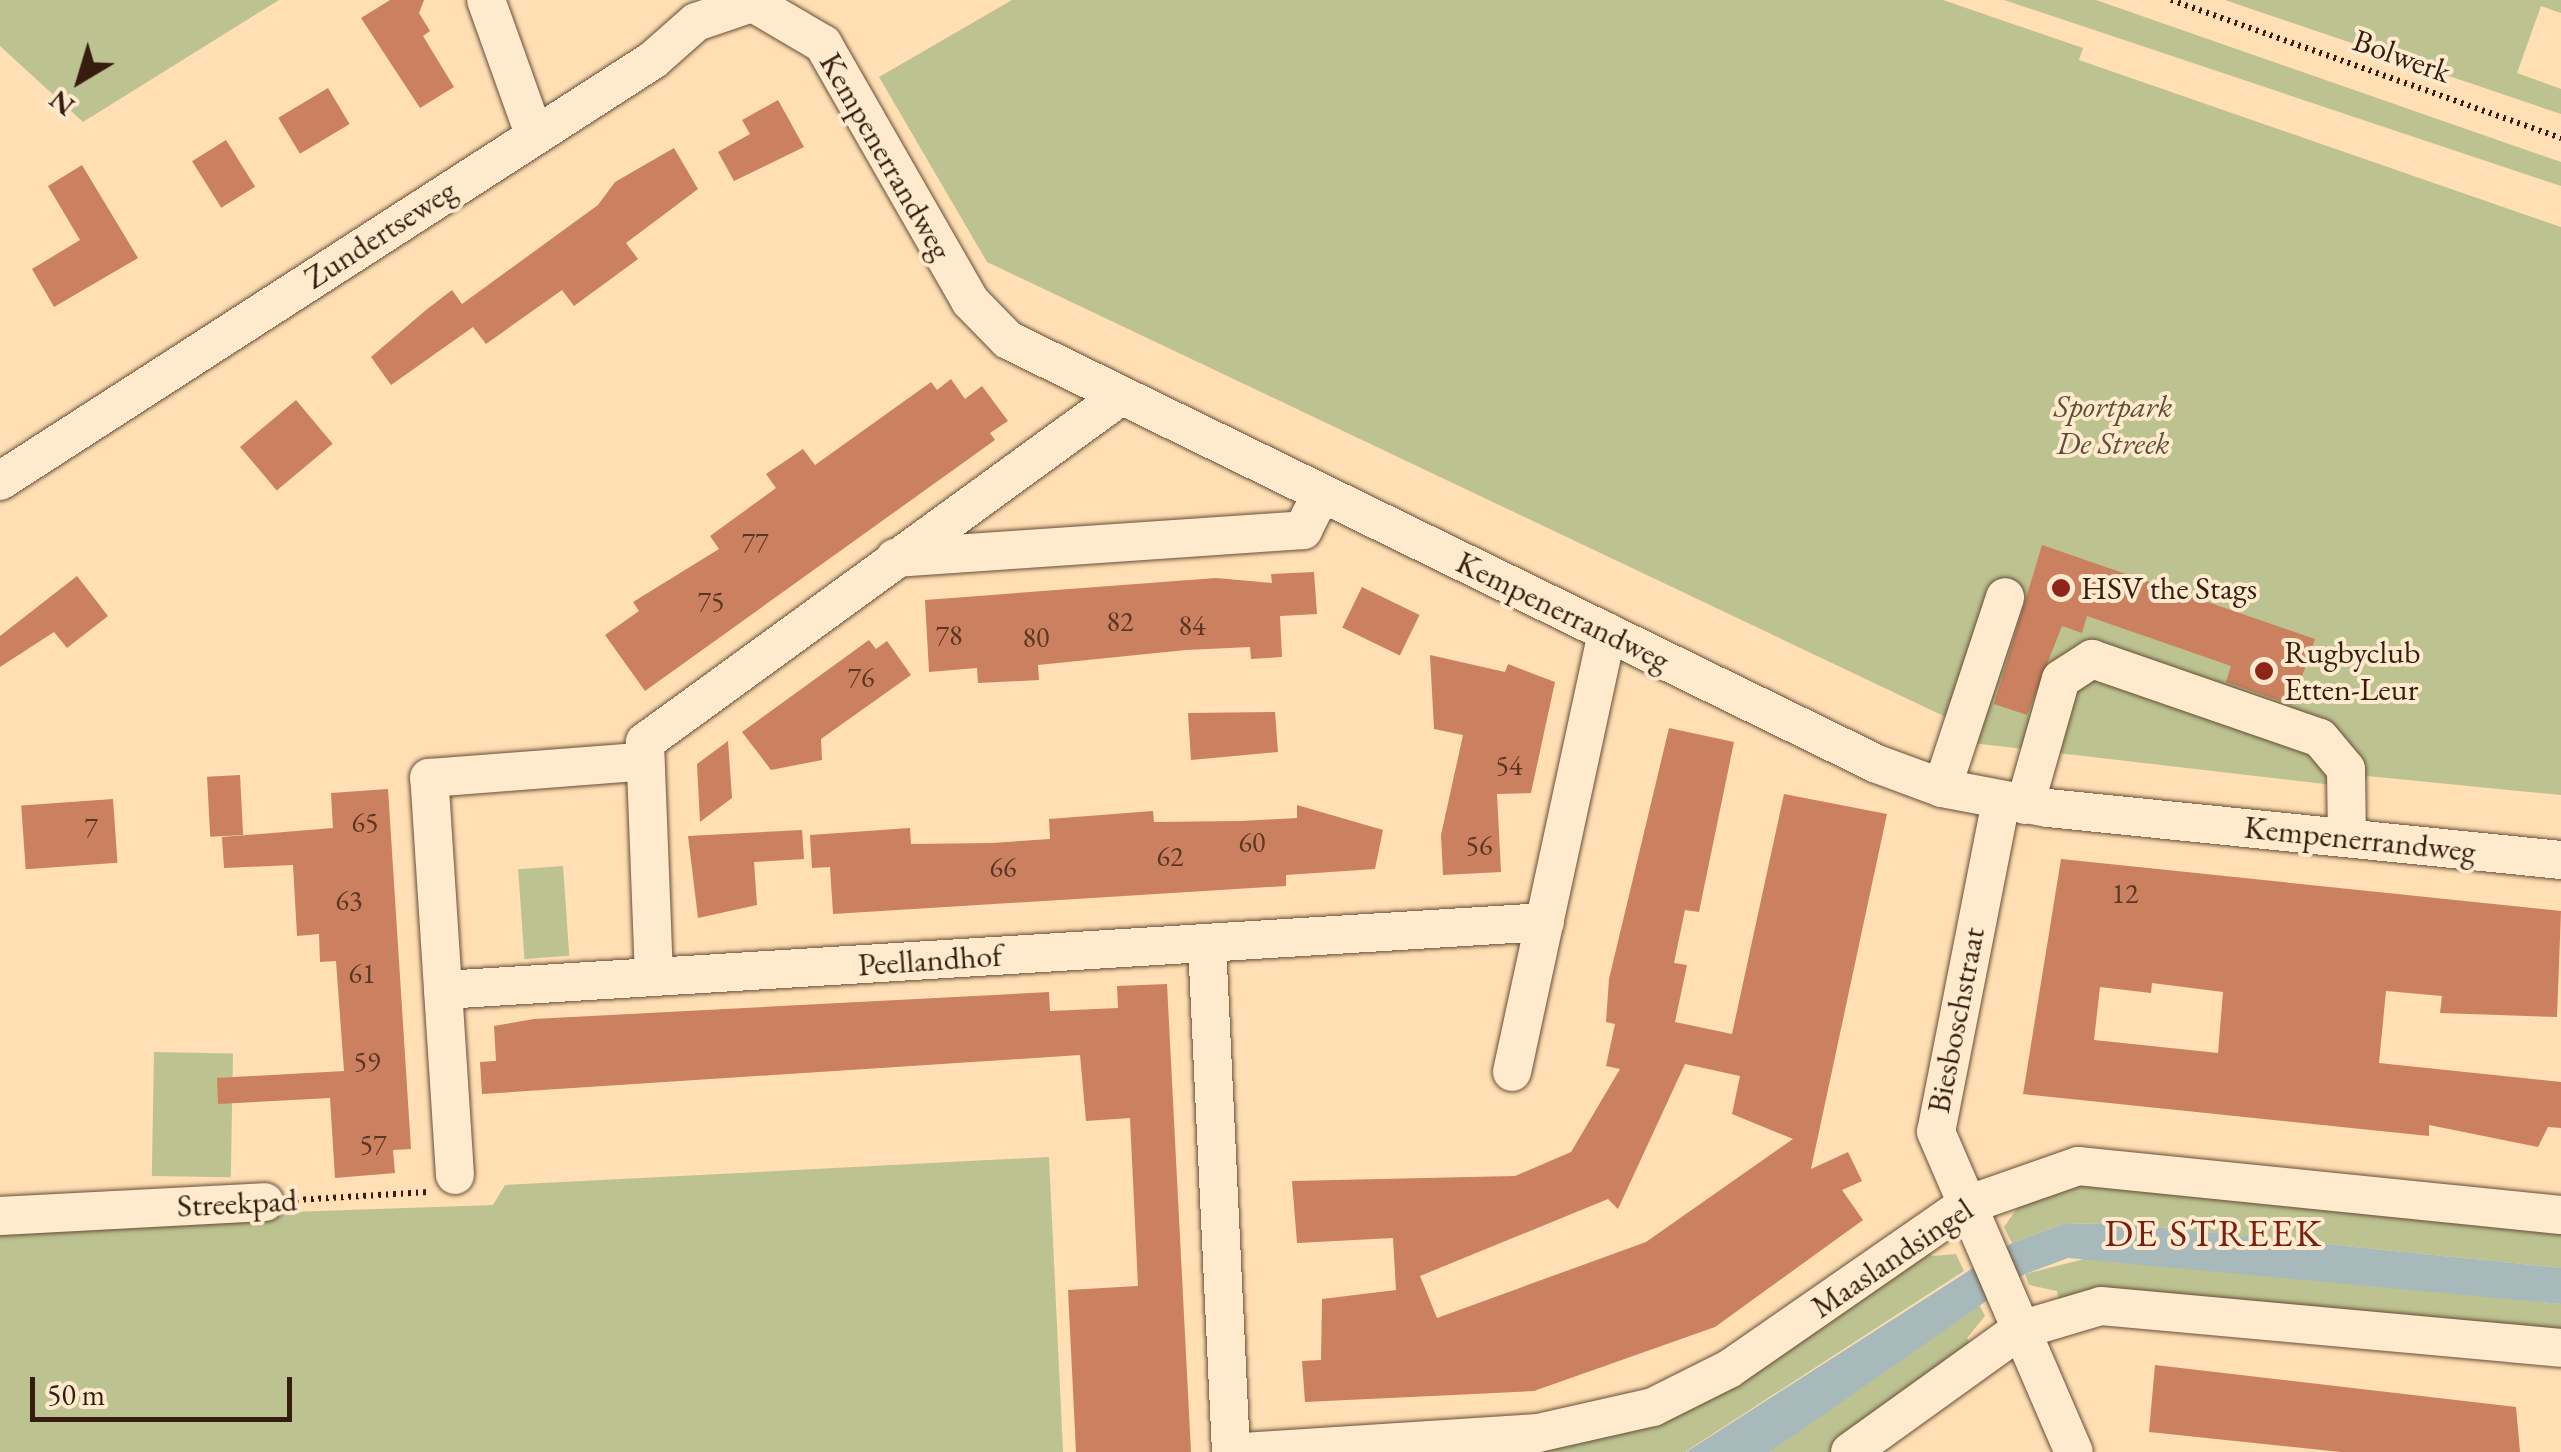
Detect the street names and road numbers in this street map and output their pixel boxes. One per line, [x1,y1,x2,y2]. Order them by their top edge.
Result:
street label: Bolwerk [2348,21,2456,91]
street label: Kempenerrandweg [811,46,961,266]
street label: Zundertseweg [297,171,463,297]
street label: Kempenerrandweg [1450,543,1676,679]
street label: Kempenerrandweg [2242,808,2478,870]
street label: Biesboschstraat [1919,924,1993,1116]
street label: Peellandhof [857,936,1003,984]
street label: Streekpad [176,1181,298,1225]
street label: Maaslandsingel [1804,1190,1980,1326]

